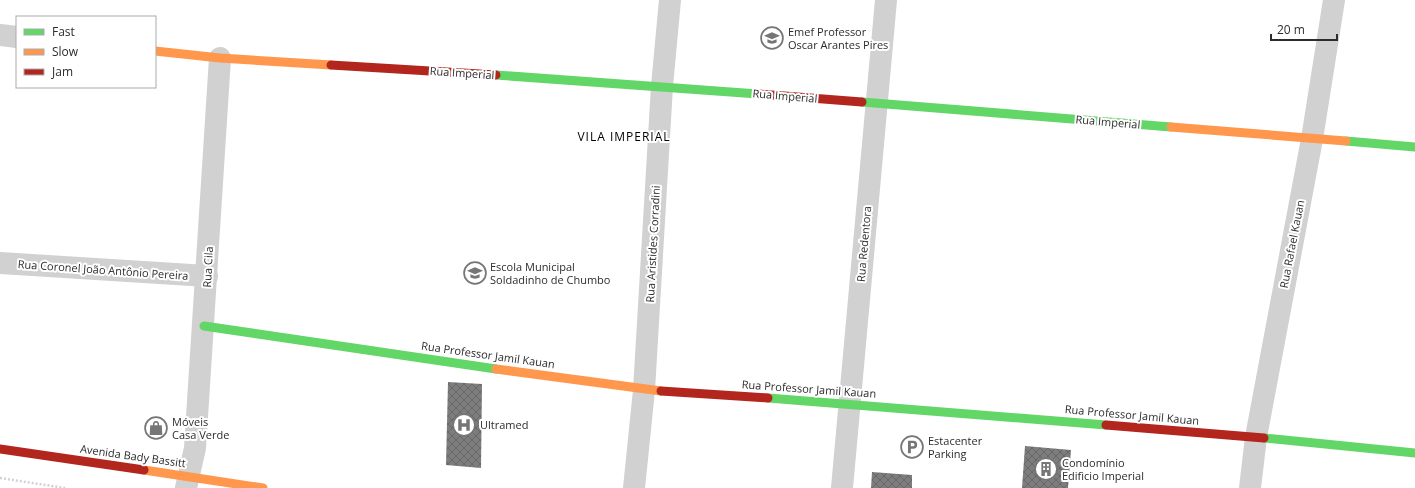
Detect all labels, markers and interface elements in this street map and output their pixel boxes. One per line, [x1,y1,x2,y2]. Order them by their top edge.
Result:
legend [16,16,156,88]
scale bar [1271,16,1337,42]
text: 20 m [1277,21,1305,38]
text: Fast [52,23,75,40]
place label: Emef Professor Oscar Arantes Pires [788,24,888,52]
school or university icon: Emef Professor Oscar Arantes Pires [759,25,785,51]
text: Slow [52,43,79,60]
text: Jam [51,63,73,80]
street label: Rua Imperial [429,63,495,82]
street label: Rua Imperial [752,85,818,106]
street label: Rua Imperial [1075,111,1141,132]
district label: VILA IMPERIAL [577,128,671,145]
street label: Rua Aristides Corradini [642,185,663,303]
street label: Rua Rafael Kauan [1276,199,1307,289]
street label: Rua Redentora [853,205,874,283]
street label: Rua Cila [199,246,216,288]
street label: Rua Coronel João Antônio Pereira [17,256,189,283]
place label: Escola Municipal Soldadinho de Chumbo [490,259,611,287]
school or university icon: Escola Municipal Soldadinho de Chumbo [462,260,488,286]
street label: Rua Professor Jamil Kauan [420,338,556,371]
street label: Rua Professor Jamil Kauan [741,376,877,401]
street label: Rua Professor Jamil Kauan [1064,401,1200,428]
hospital icon: Ultramed [451,412,477,438]
place label: Móveis Casa Verde [172,414,229,442]
shop icon: Móveis Casa Verde [143,415,169,441]
place label: Ultramed [480,417,528,432]
place label: Estacenter Parking [928,433,983,461]
parking icon: Estacenter Parking [899,434,925,460]
street label: Avenida Bady Bassitt [79,441,187,470]
place label: Condomínio Edifìcio Imperial [1062,455,1144,483]
building icon: Condomínio Edifìcio Imperial [1033,456,1059,482]

